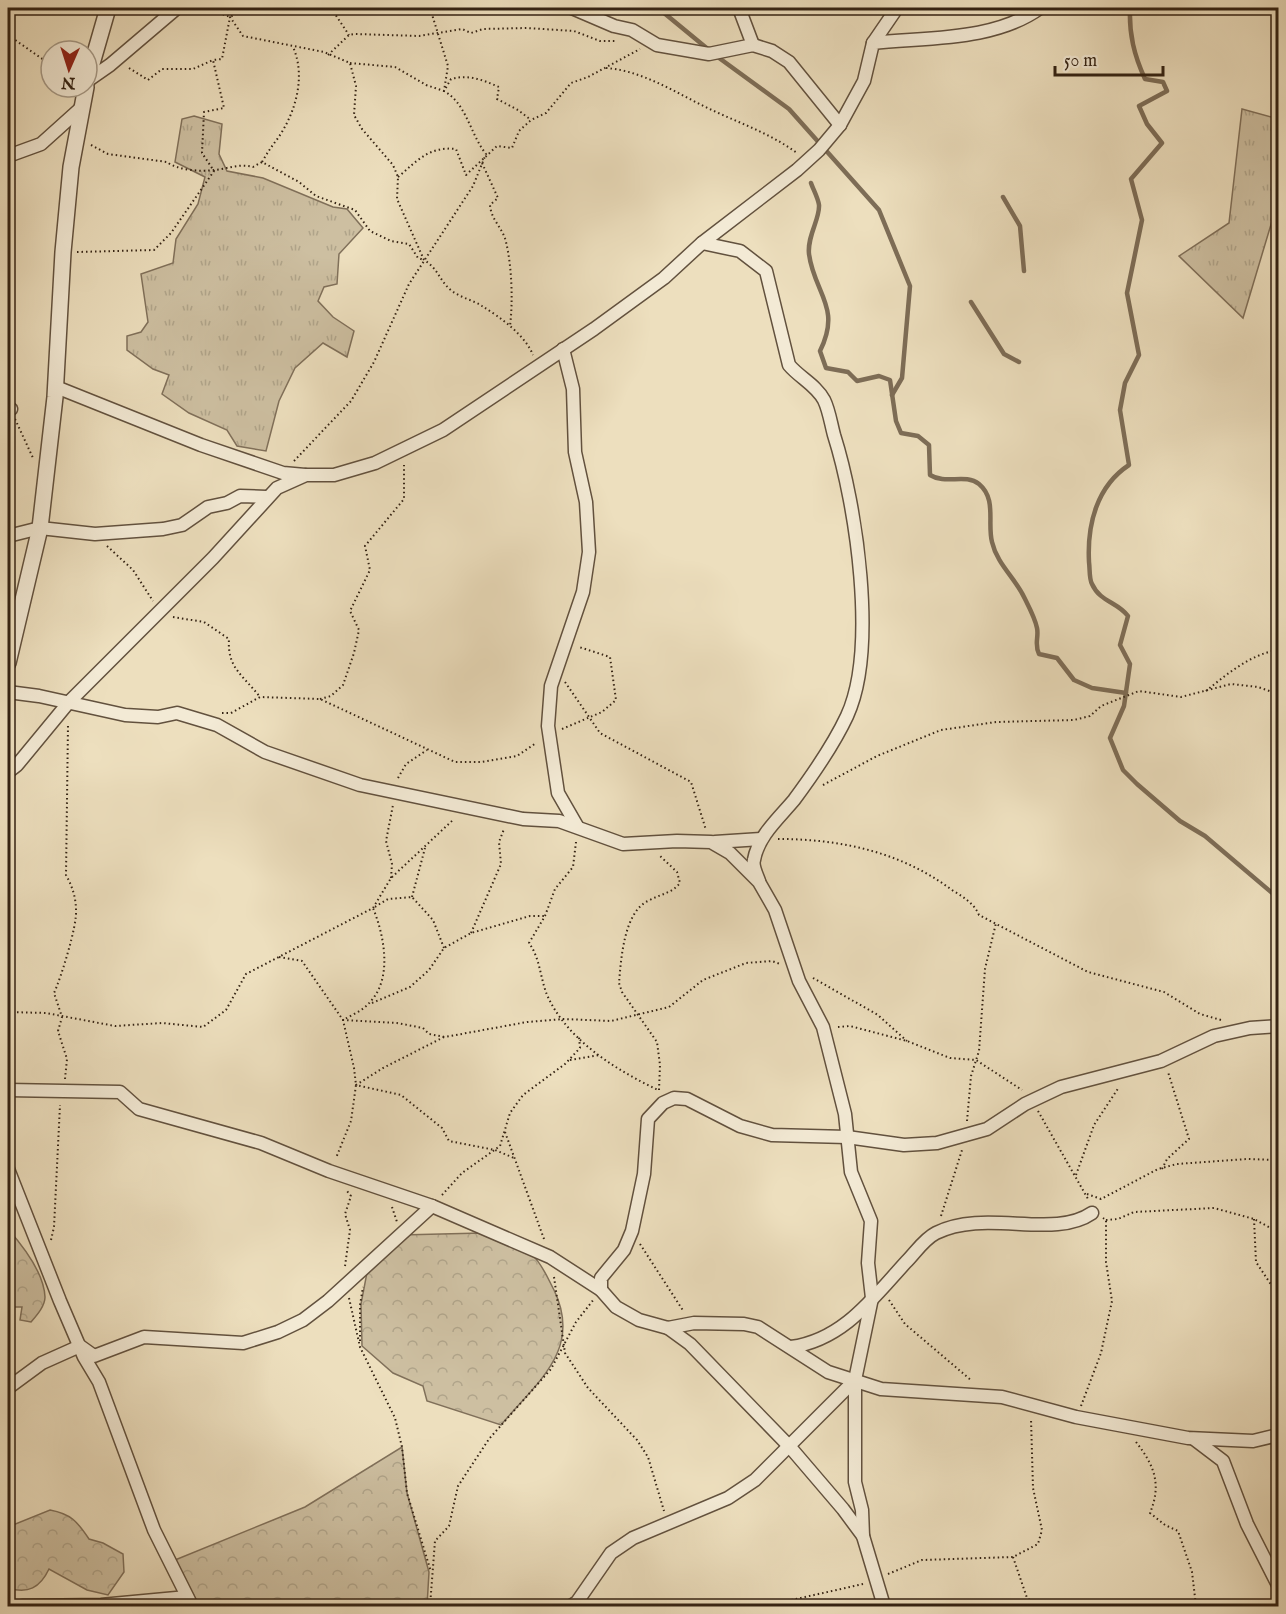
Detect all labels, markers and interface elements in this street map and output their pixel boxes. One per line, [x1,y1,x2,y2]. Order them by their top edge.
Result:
north arrow [39,39,99,99]
scale bar [1055,39,1163,77]
text: 50 m [1064,50,1097,73]
text: N [61,72,77,92]

